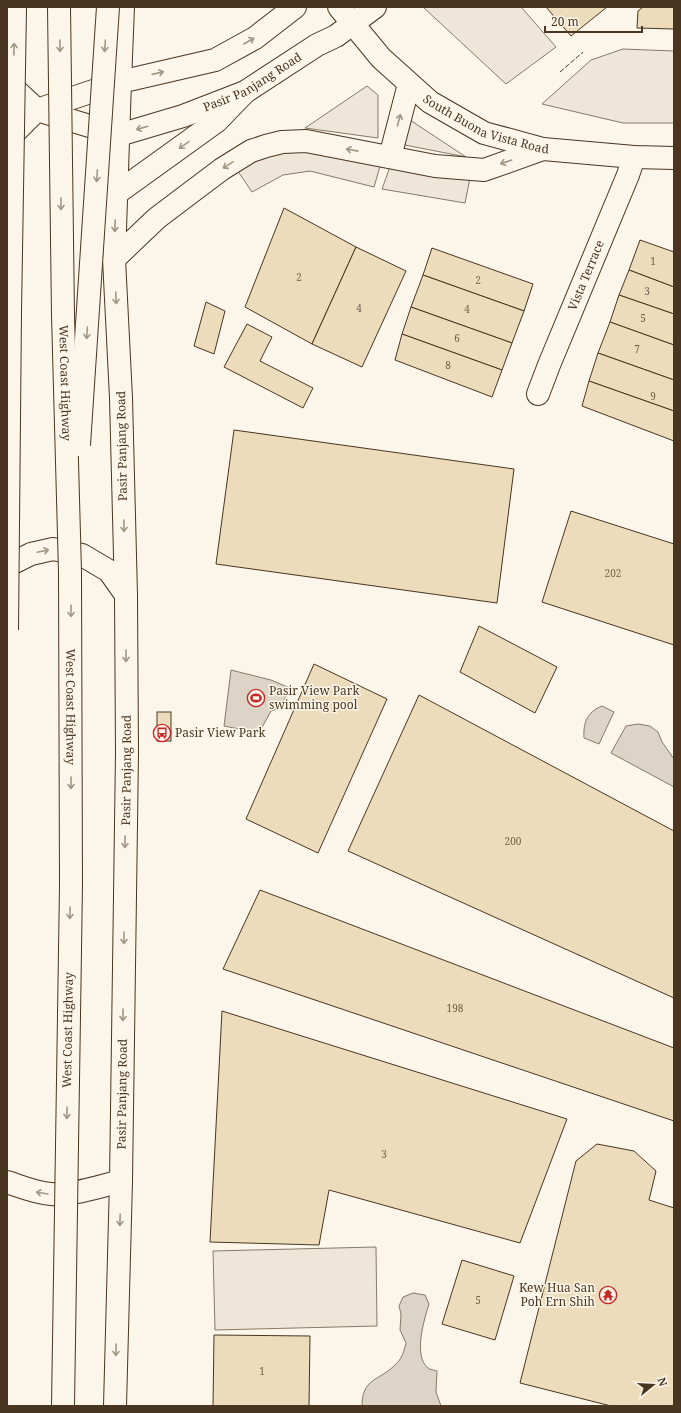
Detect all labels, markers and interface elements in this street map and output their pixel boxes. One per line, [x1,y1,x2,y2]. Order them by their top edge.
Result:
scale bar [545,8,642,34]
text: 20 m [551,13,579,30]
one-way arrow [243,37,255,44]
one-way arrow [56,39,63,52]
one-way arrow [102,39,109,52]
one-way arrow [10,43,18,56]
street label: Pasir Panjang Road [200,48,305,115]
one-way arrow [151,68,164,76]
street label: South Buona Vista Road [419,90,550,158]
one-way arrow [396,114,404,127]
one-way arrow [136,125,149,132]
one-way arrow [179,141,190,149]
one-way arrow [345,145,358,153]
one-way arrow [500,159,513,166]
one-way arrow [222,162,234,170]
one-way arrow [94,169,101,182]
one-way arrow [57,197,65,210]
one-way arrow [112,219,119,232]
street label: Vista Terrace [564,237,608,313]
house number: 1 [650,254,656,268]
house number: 2 [296,270,302,284]
house number: 2 [475,273,481,287]
house number: 3 [644,284,650,298]
one-way arrow [112,291,120,304]
house number: 4 [356,301,362,315]
house number: 4 [464,302,470,316]
house number: 5 [640,311,646,325]
street label: West Coast Highway [55,325,75,441]
one-way arrow [83,326,90,339]
house number: 6 [454,331,460,345]
house number: 7 [634,342,640,356]
house number: 8 [445,358,451,372]
house number: 9 [650,389,656,403]
street label: Pasir Panjang Road [112,390,131,501]
one-way arrow [120,519,128,532]
one-way arrow [36,547,49,555]
house number: 202 [605,566,621,580]
one-way arrow [67,604,74,617]
street label: West Coast Highway [62,649,80,765]
one-way arrow [122,649,130,662]
place label: Pasir View Park swimming pool [269,682,361,713]
sports icon: Pasir View Park swimming pool [246,688,266,708]
street label: Pasir Panjang Road [117,714,135,825]
bus stop icon: Pasir View Park [152,723,172,743]
place label: Pasir View Park [175,724,267,741]
one-way arrow [67,776,75,789]
house number: 200 [505,834,522,848]
one-way arrow [121,835,129,848]
one-way arrow [66,906,74,919]
one-way arrow [120,931,128,944]
street label: West Coast Highway [58,972,77,1088]
house number: 198 [447,1001,464,1015]
one-way arrow [119,1008,127,1021]
street label: Pasir Panjang Road [112,1038,131,1149]
one-way arrow [63,1106,71,1119]
house number: 3 [381,1147,387,1161]
one-way arrow [36,1189,49,1197]
one-way arrow [116,1213,124,1226]
place label: Kew Hua San Poh Ern Shih [519,1279,595,1310]
temple icon: Kew Hua San Poh Ern Shih [598,1285,618,1305]
house number: 5 [475,1293,481,1307]
one-way arrow [112,1343,120,1356]
house number: 1 [259,1364,265,1378]
north arrow [633,1365,673,1405]
text: N [655,1375,672,1389]

